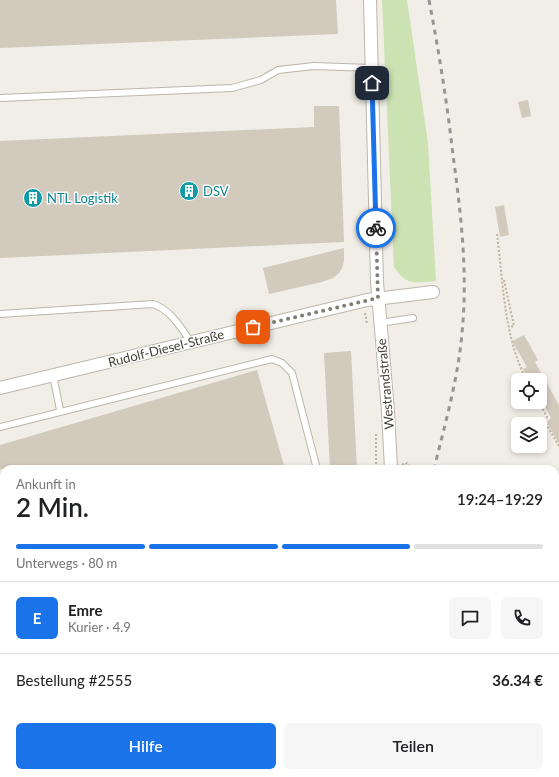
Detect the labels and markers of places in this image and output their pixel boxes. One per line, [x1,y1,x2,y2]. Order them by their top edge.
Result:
pin [355,66,389,100]
building icon: DSV [178,180,200,202]
place label: DSV [203,183,229,199]
building icon: NTL Logistik [22,187,44,209]
place label: NTL Logistik [47,190,118,206]
pin [236,310,270,344]

